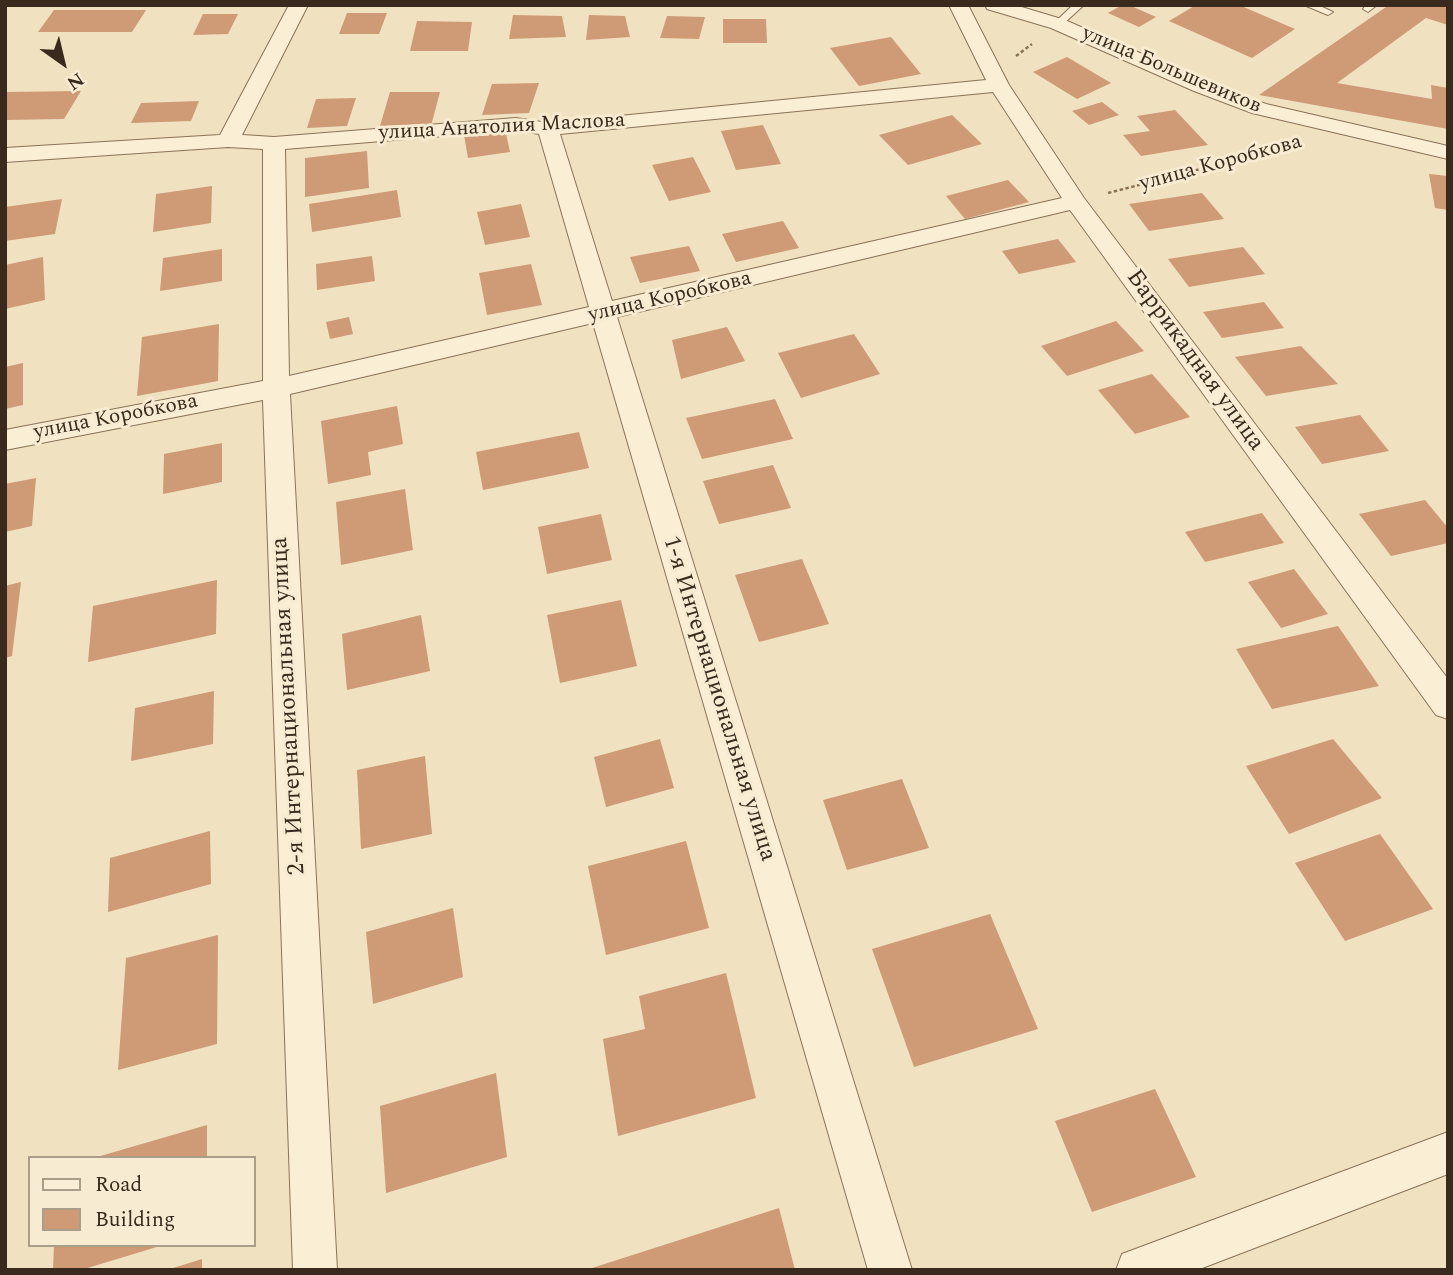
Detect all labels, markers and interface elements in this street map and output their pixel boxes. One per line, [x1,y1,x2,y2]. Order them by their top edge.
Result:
street label: улица Большевиков [1078,22,1264,120]
north arrow [28,28,98,98]
text: N [60,64,90,97]
street label: улица Анатолия Маслова [378,109,626,147]
street label: улица Коробкова [1137,130,1305,198]
street label: Баррикадная улица [1119,265,1269,457]
street label: улица Коробкова [586,267,754,329]
street label: улица Коробкова [32,390,200,446]
street label: 1-я Интернациональная улица [655,533,781,865]
street label: 2-я Интернациональная улица [267,536,313,876]
legend [28,1156,256,1247]
text: Road [95,1169,142,1201]
text: Building [95,1204,175,1236]

